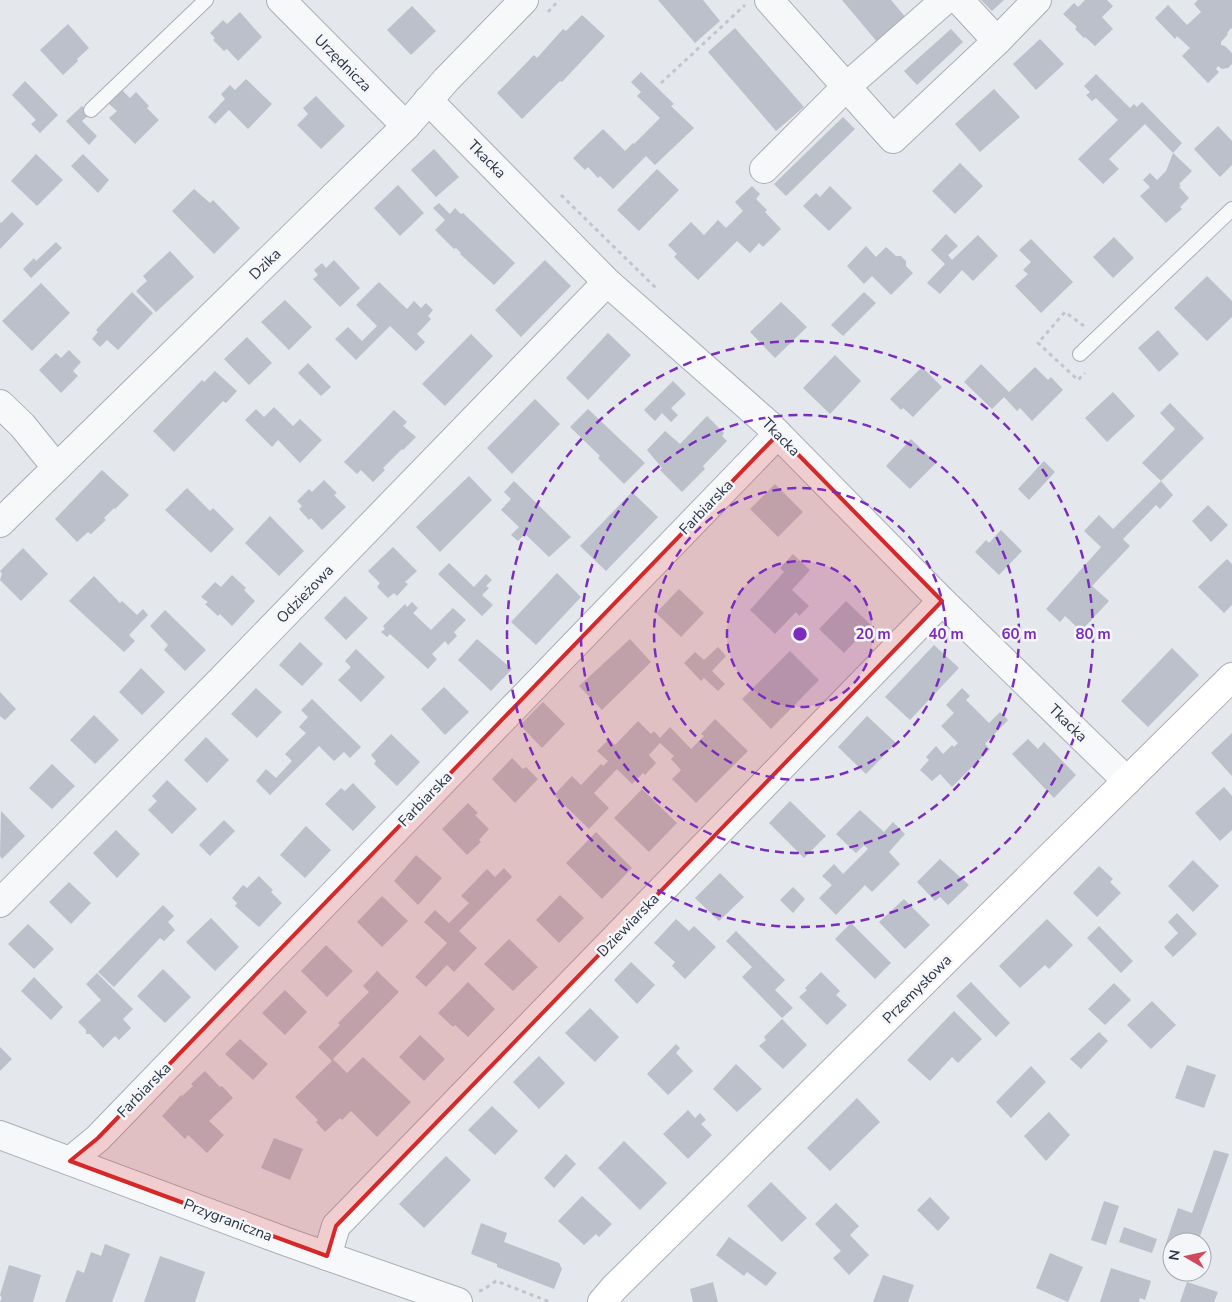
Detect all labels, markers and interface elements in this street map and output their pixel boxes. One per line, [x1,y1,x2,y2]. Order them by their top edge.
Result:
street label: Urzędnicza [310,30,376,96]
street label: Tkacka [463,135,511,183]
street label: Dzika [245,244,285,284]
street label: Tkacka [757,413,805,461]
street label: Farbiarska [675,475,737,539]
street label: Odzieżowa [272,560,338,628]
text: 20 m [855,624,891,644]
text: 40 m [928,624,964,644]
text: 60 m [1001,624,1037,644]
text: 80 m [1075,624,1111,644]
centre of rings [791,625,809,643]
street label: Tkacka [1044,700,1092,746]
street label: Farbiarska [394,767,456,831]
street label: Dziewiarska [593,889,663,961]
street label: Przemysłowa [878,950,956,1028]
street label: Farbiarska [113,1058,175,1122]
street label: Przygraniczna [181,1194,275,1246]
north arrow [1162,1232,1212,1282]
text: N [1164,1248,1185,1262]

